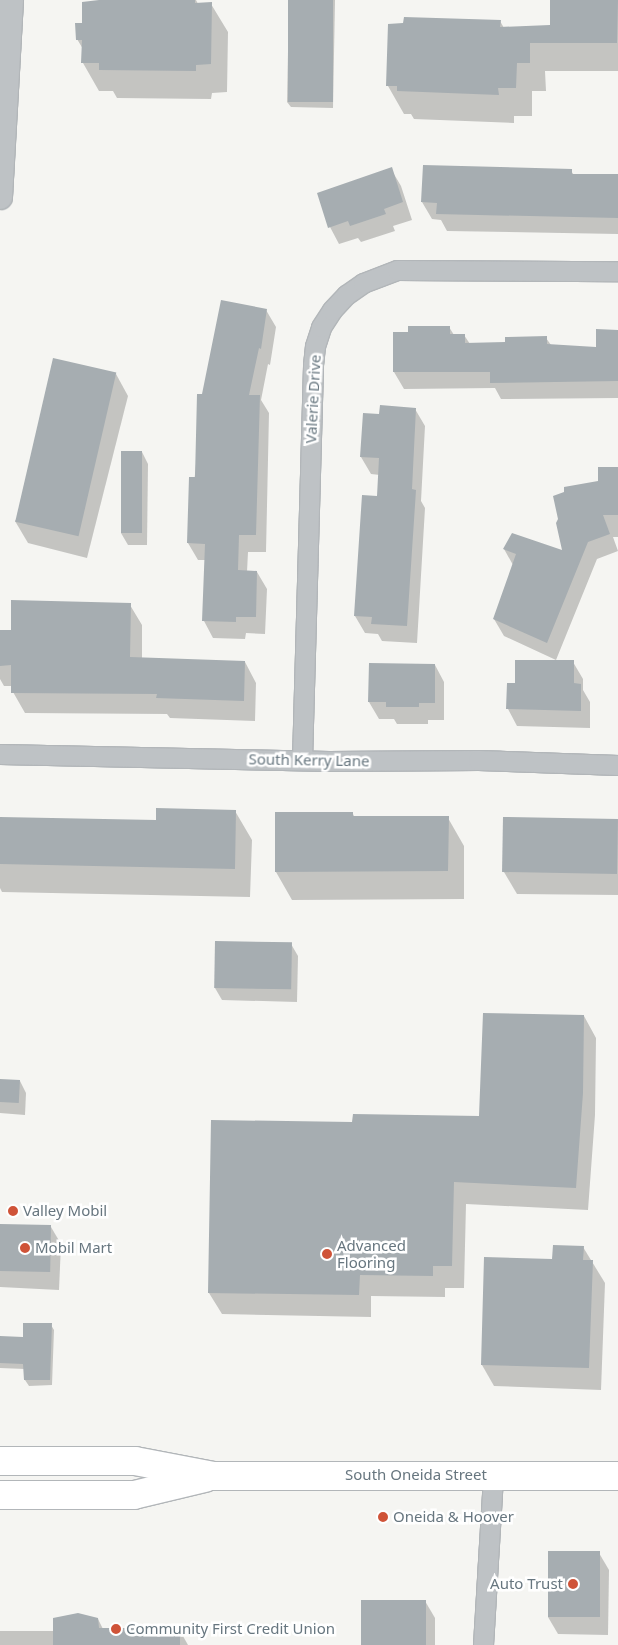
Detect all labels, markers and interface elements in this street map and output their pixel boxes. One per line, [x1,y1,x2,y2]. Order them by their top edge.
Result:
street label: Valerie Drive [302,354,324,444]
street label: South Kerry Lane [248,750,370,770]
place label: Valley Mobil [23,1202,107,1220]
marker: Valley Mobil [7,1205,19,1217]
place label: Advanced Flooring [337,1236,406,1271]
place label: Mobil Mart [35,1239,112,1257]
marker: Mobil Mart [19,1242,31,1254]
marker: Advanced Flooring [321,1248,333,1260]
street label: South Oneida Street [345,1466,487,1484]
place label: Oneida & Hoover [393,1508,514,1526]
marker: Oneida & Hoover [377,1511,389,1523]
place label: Auto Trust [490,1575,563,1593]
marker: Auto Trust [567,1578,579,1590]
place label: Community First Credit Union [126,1620,335,1638]
marker: Community First Credit Union [110,1623,122,1635]

